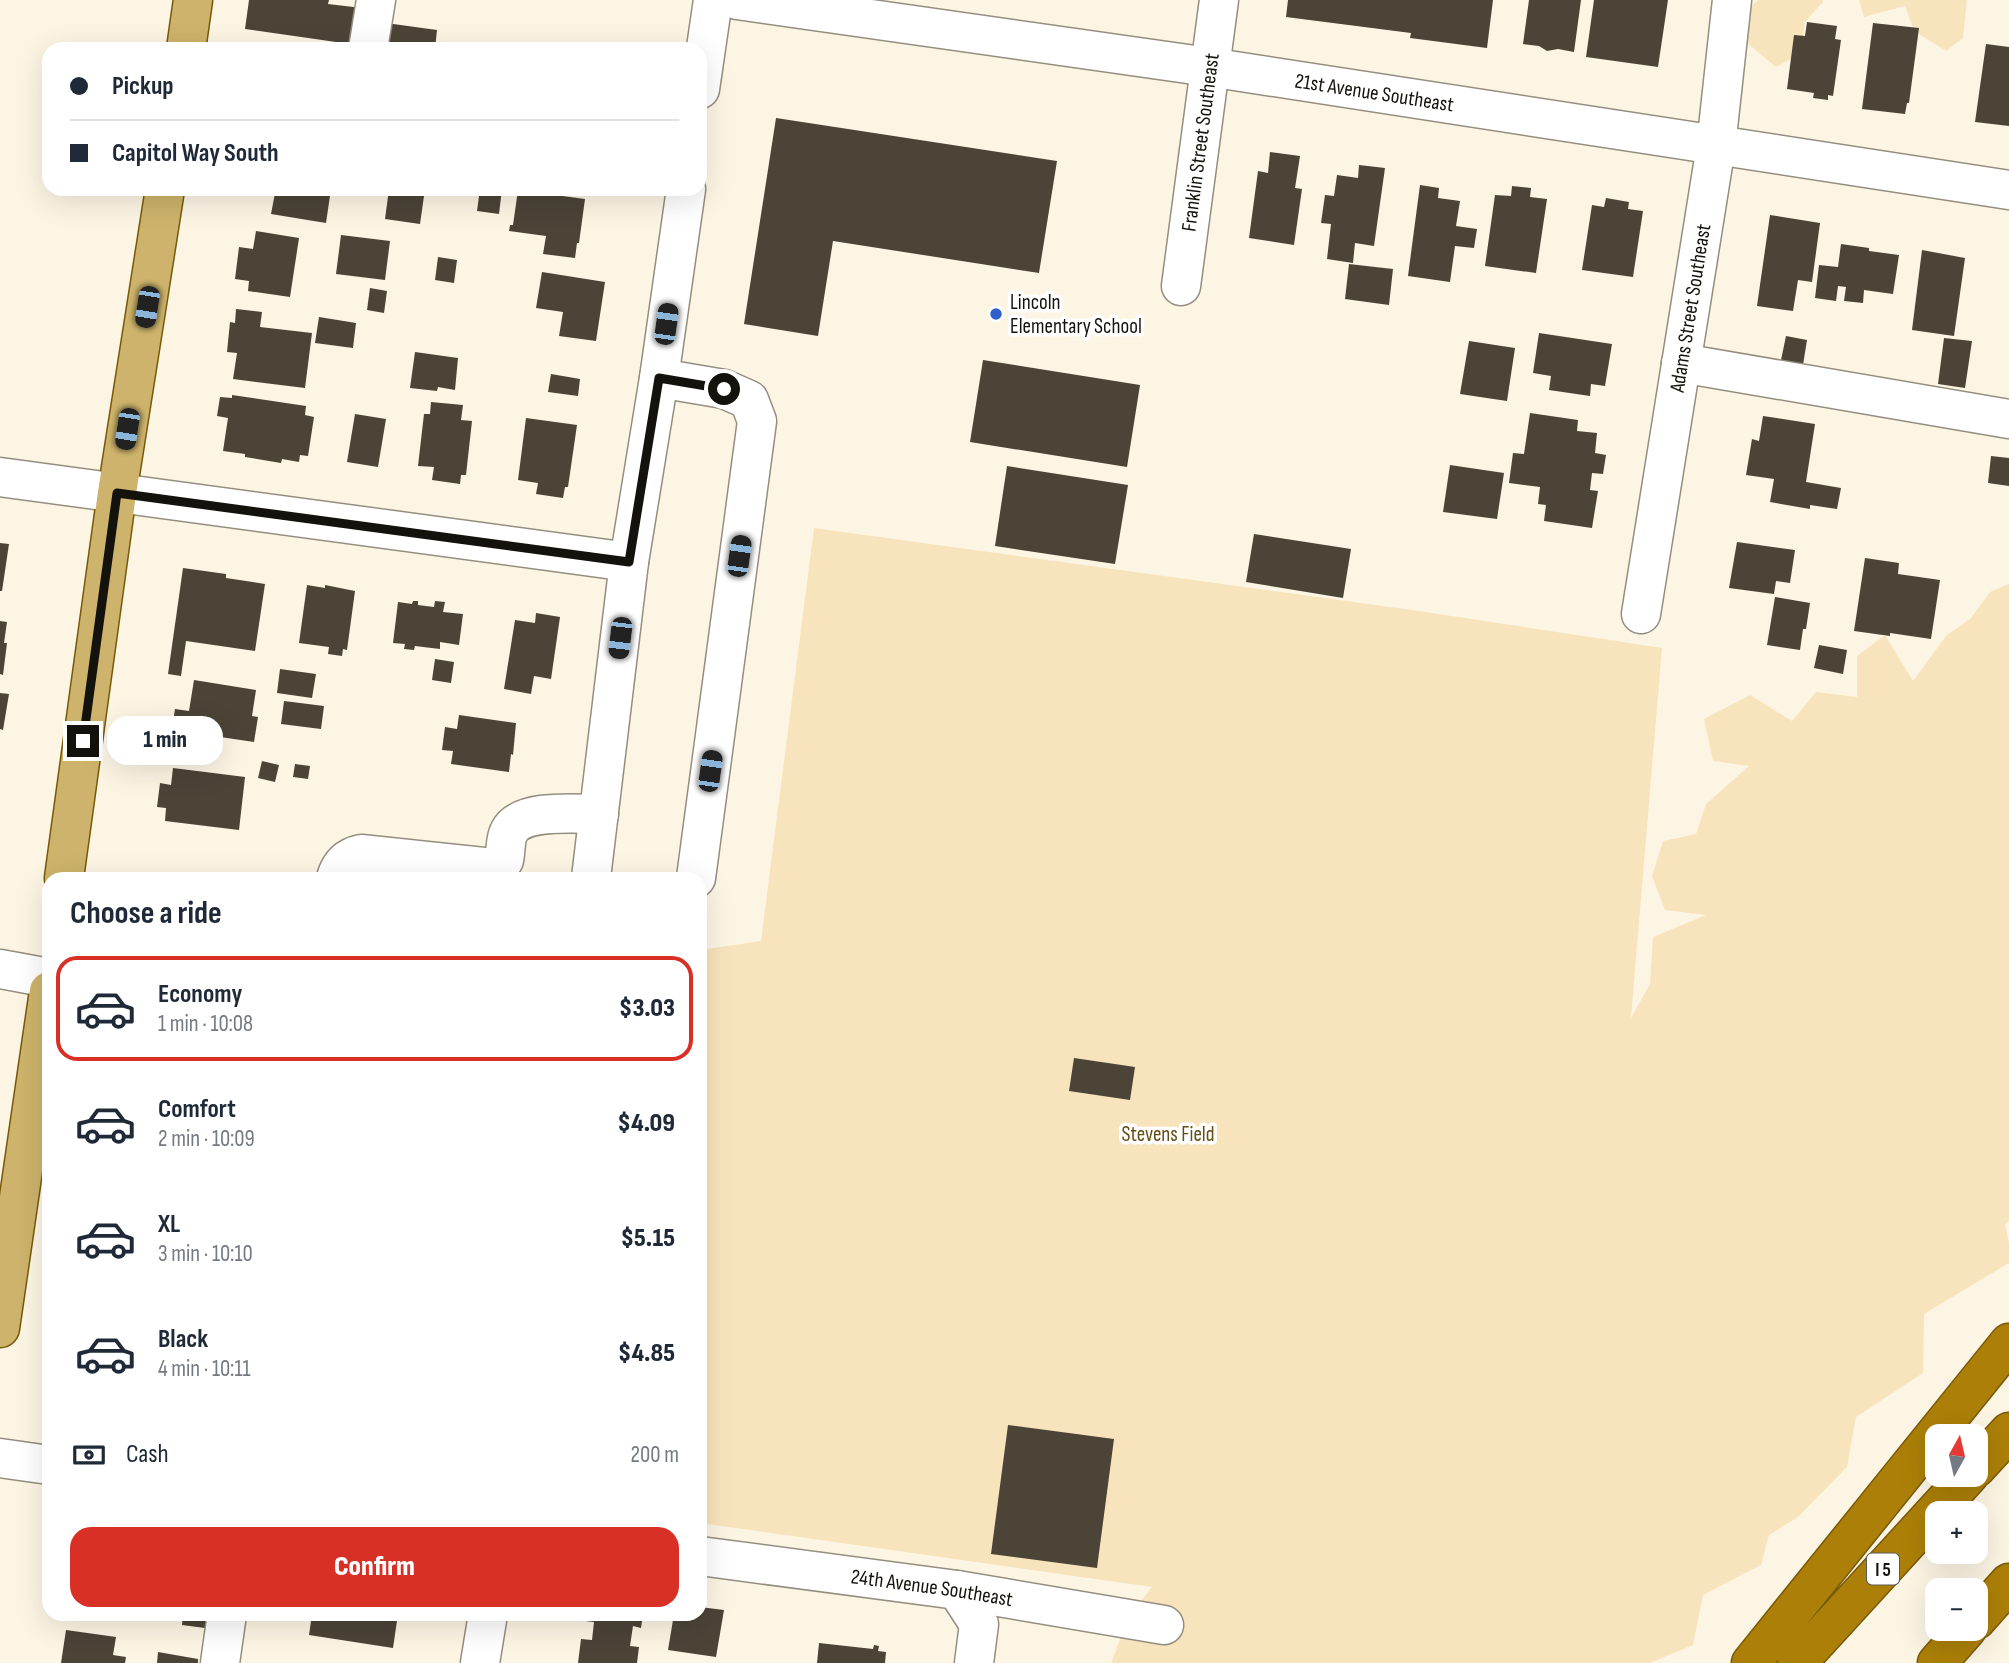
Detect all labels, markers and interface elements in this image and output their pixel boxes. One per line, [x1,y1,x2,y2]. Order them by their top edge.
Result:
street label: Franklin Street Southeast [1176,52,1225,233]
street label: 21st Avenue Southeast [1293,68,1455,117]
text: Pickup [112,71,174,102]
text: Capitol Way South [112,138,279,169]
street label: Adams Street Southeast [1665,222,1716,395]
car [134,285,161,329]
place label: Lincoln Elementary School [1010,290,1142,339]
car [653,302,680,346]
marker: Lincoln Elementary School [988,306,1004,322]
route start [708,373,740,405]
car [114,407,141,451]
car [726,534,753,578]
car [608,616,633,660]
callout: 1 min [108,716,223,766]
route end [67,725,99,757]
text: 1 min [143,726,187,754]
car [697,749,724,793]
text: Choose a ride [70,894,222,933]
icon: car [74,977,137,1040]
text: Economy [158,979,242,1010]
text: $3.03 [619,993,675,1024]
text: 1 min · 10:08 [158,1010,253,1038]
icon: car [74,1092,137,1155]
text: Comfort [158,1094,236,1125]
text: $4.09 [618,1108,675,1139]
park label: Stevens Field [1121,1122,1215,1147]
text: 2 min · 10:09 [158,1125,255,1153]
icon: car [74,1207,137,1270]
text: XL [158,1209,180,1240]
text: $5.15 [621,1223,675,1254]
text: 3 min · 10:10 [158,1240,253,1268]
icon: car [74,1322,137,1385]
text: Black [158,1324,208,1355]
text: $4.85 [618,1338,675,1369]
text: 4 min · 10:11 [158,1355,251,1383]
north arrow [1925,1424,1988,1488]
map controls [1925,1424,1988,1641]
icon: cash [70,1436,108,1474]
text: Cash [126,1439,169,1470]
text: 200 m [631,1441,679,1469]
button: + [1925,1501,1988,1564]
button: Confirm [70,1527,679,1607]
road number: I 5 [1867,1554,1899,1584]
street label: 24th Avenue Southeast [849,1564,1015,1612]
button: − [1925,1578,1988,1641]

